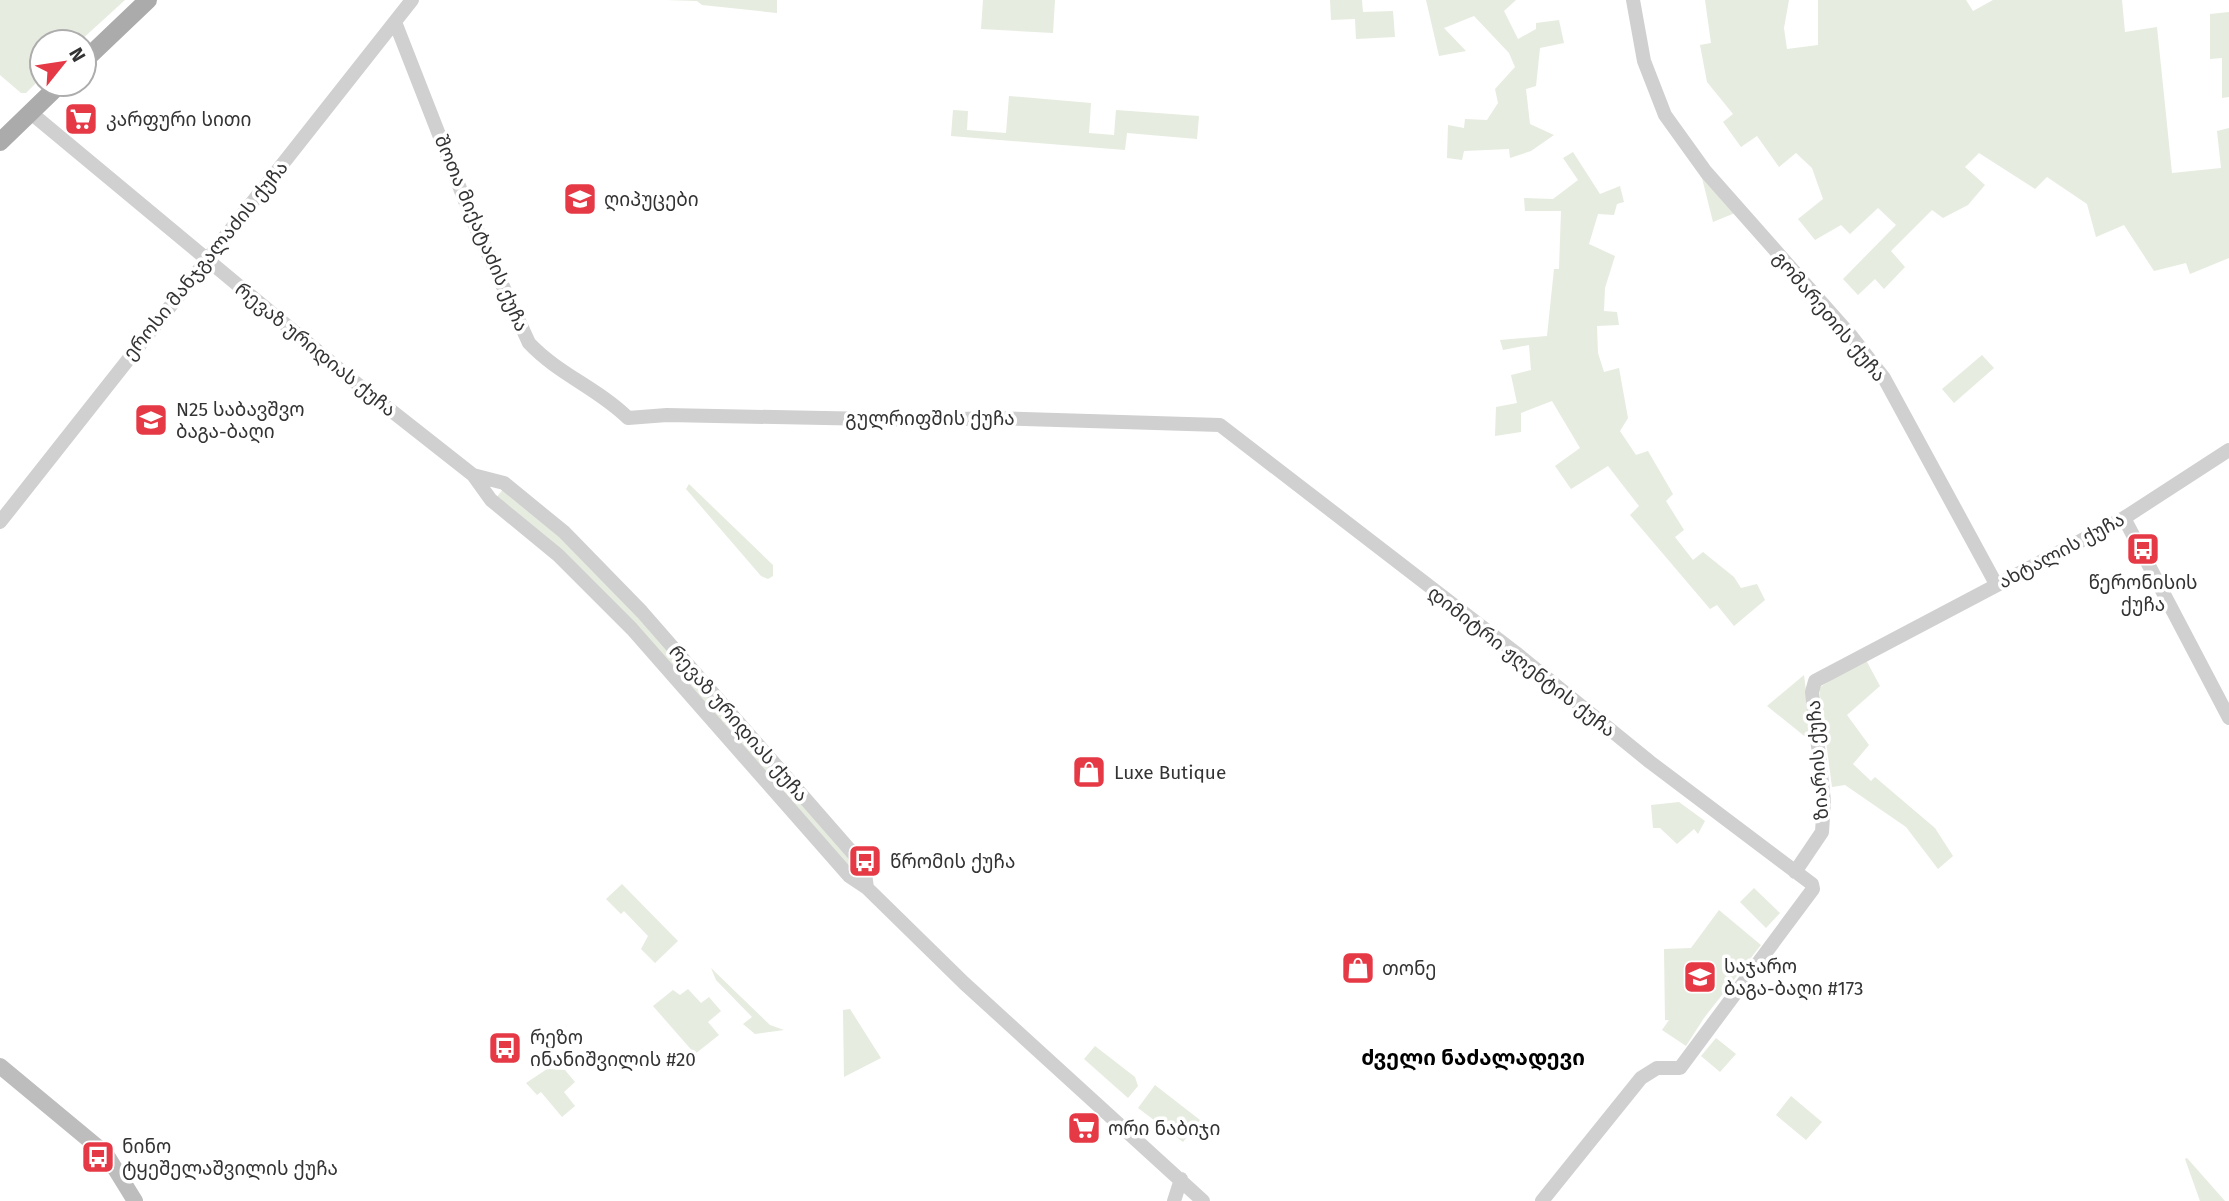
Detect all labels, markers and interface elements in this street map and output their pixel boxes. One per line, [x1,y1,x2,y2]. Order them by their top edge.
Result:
north arrow [28,28,98,98]
text: N [64,44,90,66]
supermarket icon: კარფური სითი [62,100,100,138]
place label: კარფური სითი [106,108,251,131]
street label: შოთა მიქატაძის ქუჩა [430,132,533,335]
street label: ეროსი მანჯგალაძის ქუჩა [118,156,293,365]
school or university icon: ღიპუცები [561,180,599,218]
place label: ღიპუცები [604,188,699,212]
street label: გომარეთის ქუჩა [1768,247,1891,386]
street label: რევაზ ურიდიას ქუჩა [230,277,401,422]
place label: N25 საბავშვო ბაგა-ბაღი [176,398,305,444]
school or university icon: N25 საბავშვო ბაგა-ბაღი [132,401,170,439]
street label: გულრიფშის ქუჩა [845,407,1015,431]
street label: ახტალის ქუჩა [1994,508,2129,594]
bus stop icon: წერონისის ქუჩა [2124,530,2162,568]
place label: წერონისის ქუჩა [2088,571,2198,616]
street label: დიმიტრი ჟღენტის ქუჩა [1423,581,1620,743]
street label: რევაზ ურიდიას ქუჩა [663,640,813,807]
street label: ზიარის ქუჩა [1802,699,1833,821]
shop icon: Luxe Butique [1070,753,1108,791]
place label: Luxe Butique [1114,761,1226,784]
bus stop icon: წრომის ქუჩა [846,842,884,880]
place label: წრომის ქუჩა [890,850,1015,873]
shop icon: თონე [1339,949,1377,987]
place label: საჯარო ბაგა-ბაღი #173 [1724,955,1864,1001]
place label: თონე [1382,957,1437,980]
school or university icon: საჯარო ბაგა-ბაღი #173 [1681,958,1719,996]
place label: რეზო ინანიშვილის #20 [530,1026,696,1072]
bus stop icon: რეზო ინანიშვილის #20 [486,1029,524,1067]
district label: ძველი ნაძალადევი [1361,1045,1585,1071]
supermarket icon: ორი ნაბიჯი [1065,1109,1103,1147]
place label: ორი ნაბიჯი [1108,1117,1220,1140]
place label: ნინო ტყეშელაშვილის ქუჩა [122,1135,338,1181]
bus stop icon: ნინო ტყეშელაშვილის ქუჩა [79,1138,117,1176]

